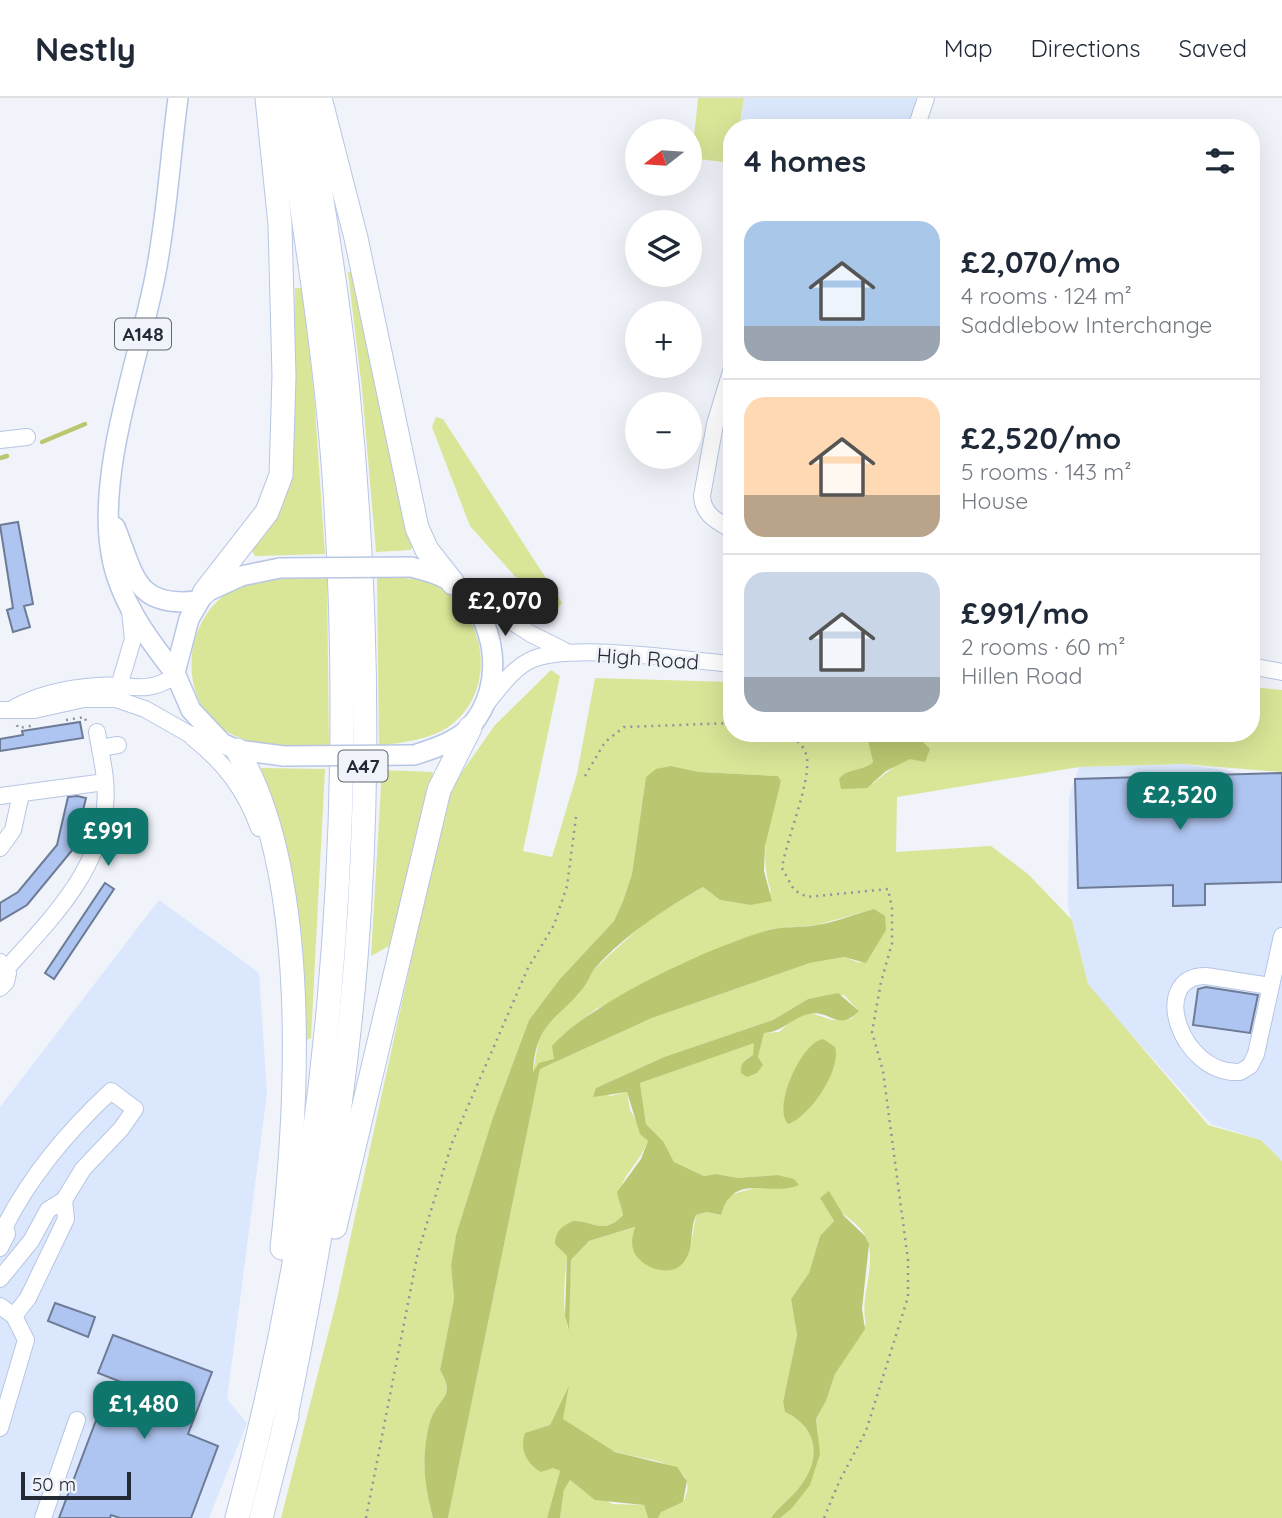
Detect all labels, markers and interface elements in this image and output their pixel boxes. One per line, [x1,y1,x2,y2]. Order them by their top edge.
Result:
text: Nestly [35,28,136,69]
text: Map [944,33,993,63]
text: Directions [1031,33,1141,63]
text: Saved [1179,33,1247,63]
north arrow [625,119,702,196]
map controls [625,119,702,469]
text: 4 homes [744,142,866,180]
icon: filters [1201,142,1239,180]
button: layers [625,210,702,287]
text: £2,070/mo [961,243,1121,281]
icon: home [800,249,884,333]
text: 4 rooms · 124 m² [961,281,1132,310]
button: + [625,301,702,378]
text: Saddlebow Interchange [961,310,1212,339]
road number: A148 [115,318,171,350]
button: − [625,392,702,469]
text: £2,520/mo [961,419,1121,457]
icon: home [800,425,884,509]
text: 5 rooms · 143 m² [961,457,1132,486]
text: House [961,486,1028,515]
pin: £2,070 [448,578,562,638]
text: £2,070 [468,586,542,615]
text: £991/mo [961,594,1089,632]
icon: home [800,600,884,684]
text: 2 rooms · 60 m² [961,632,1126,661]
street label: High Road [596,641,700,675]
text: Hillen Road [961,661,1082,690]
road number: A47 [338,750,388,782]
pin: £2,520 [1123,772,1237,832]
text: £2,520 [1143,780,1217,809]
pin: £991 [67,808,149,868]
text: £991 [83,816,133,845]
pin: £1,480 [87,1382,201,1441]
text: £1,480 [109,1389,179,1418]
scale bar [21,1469,131,1501]
text: 50 m [32,1472,76,1496]

